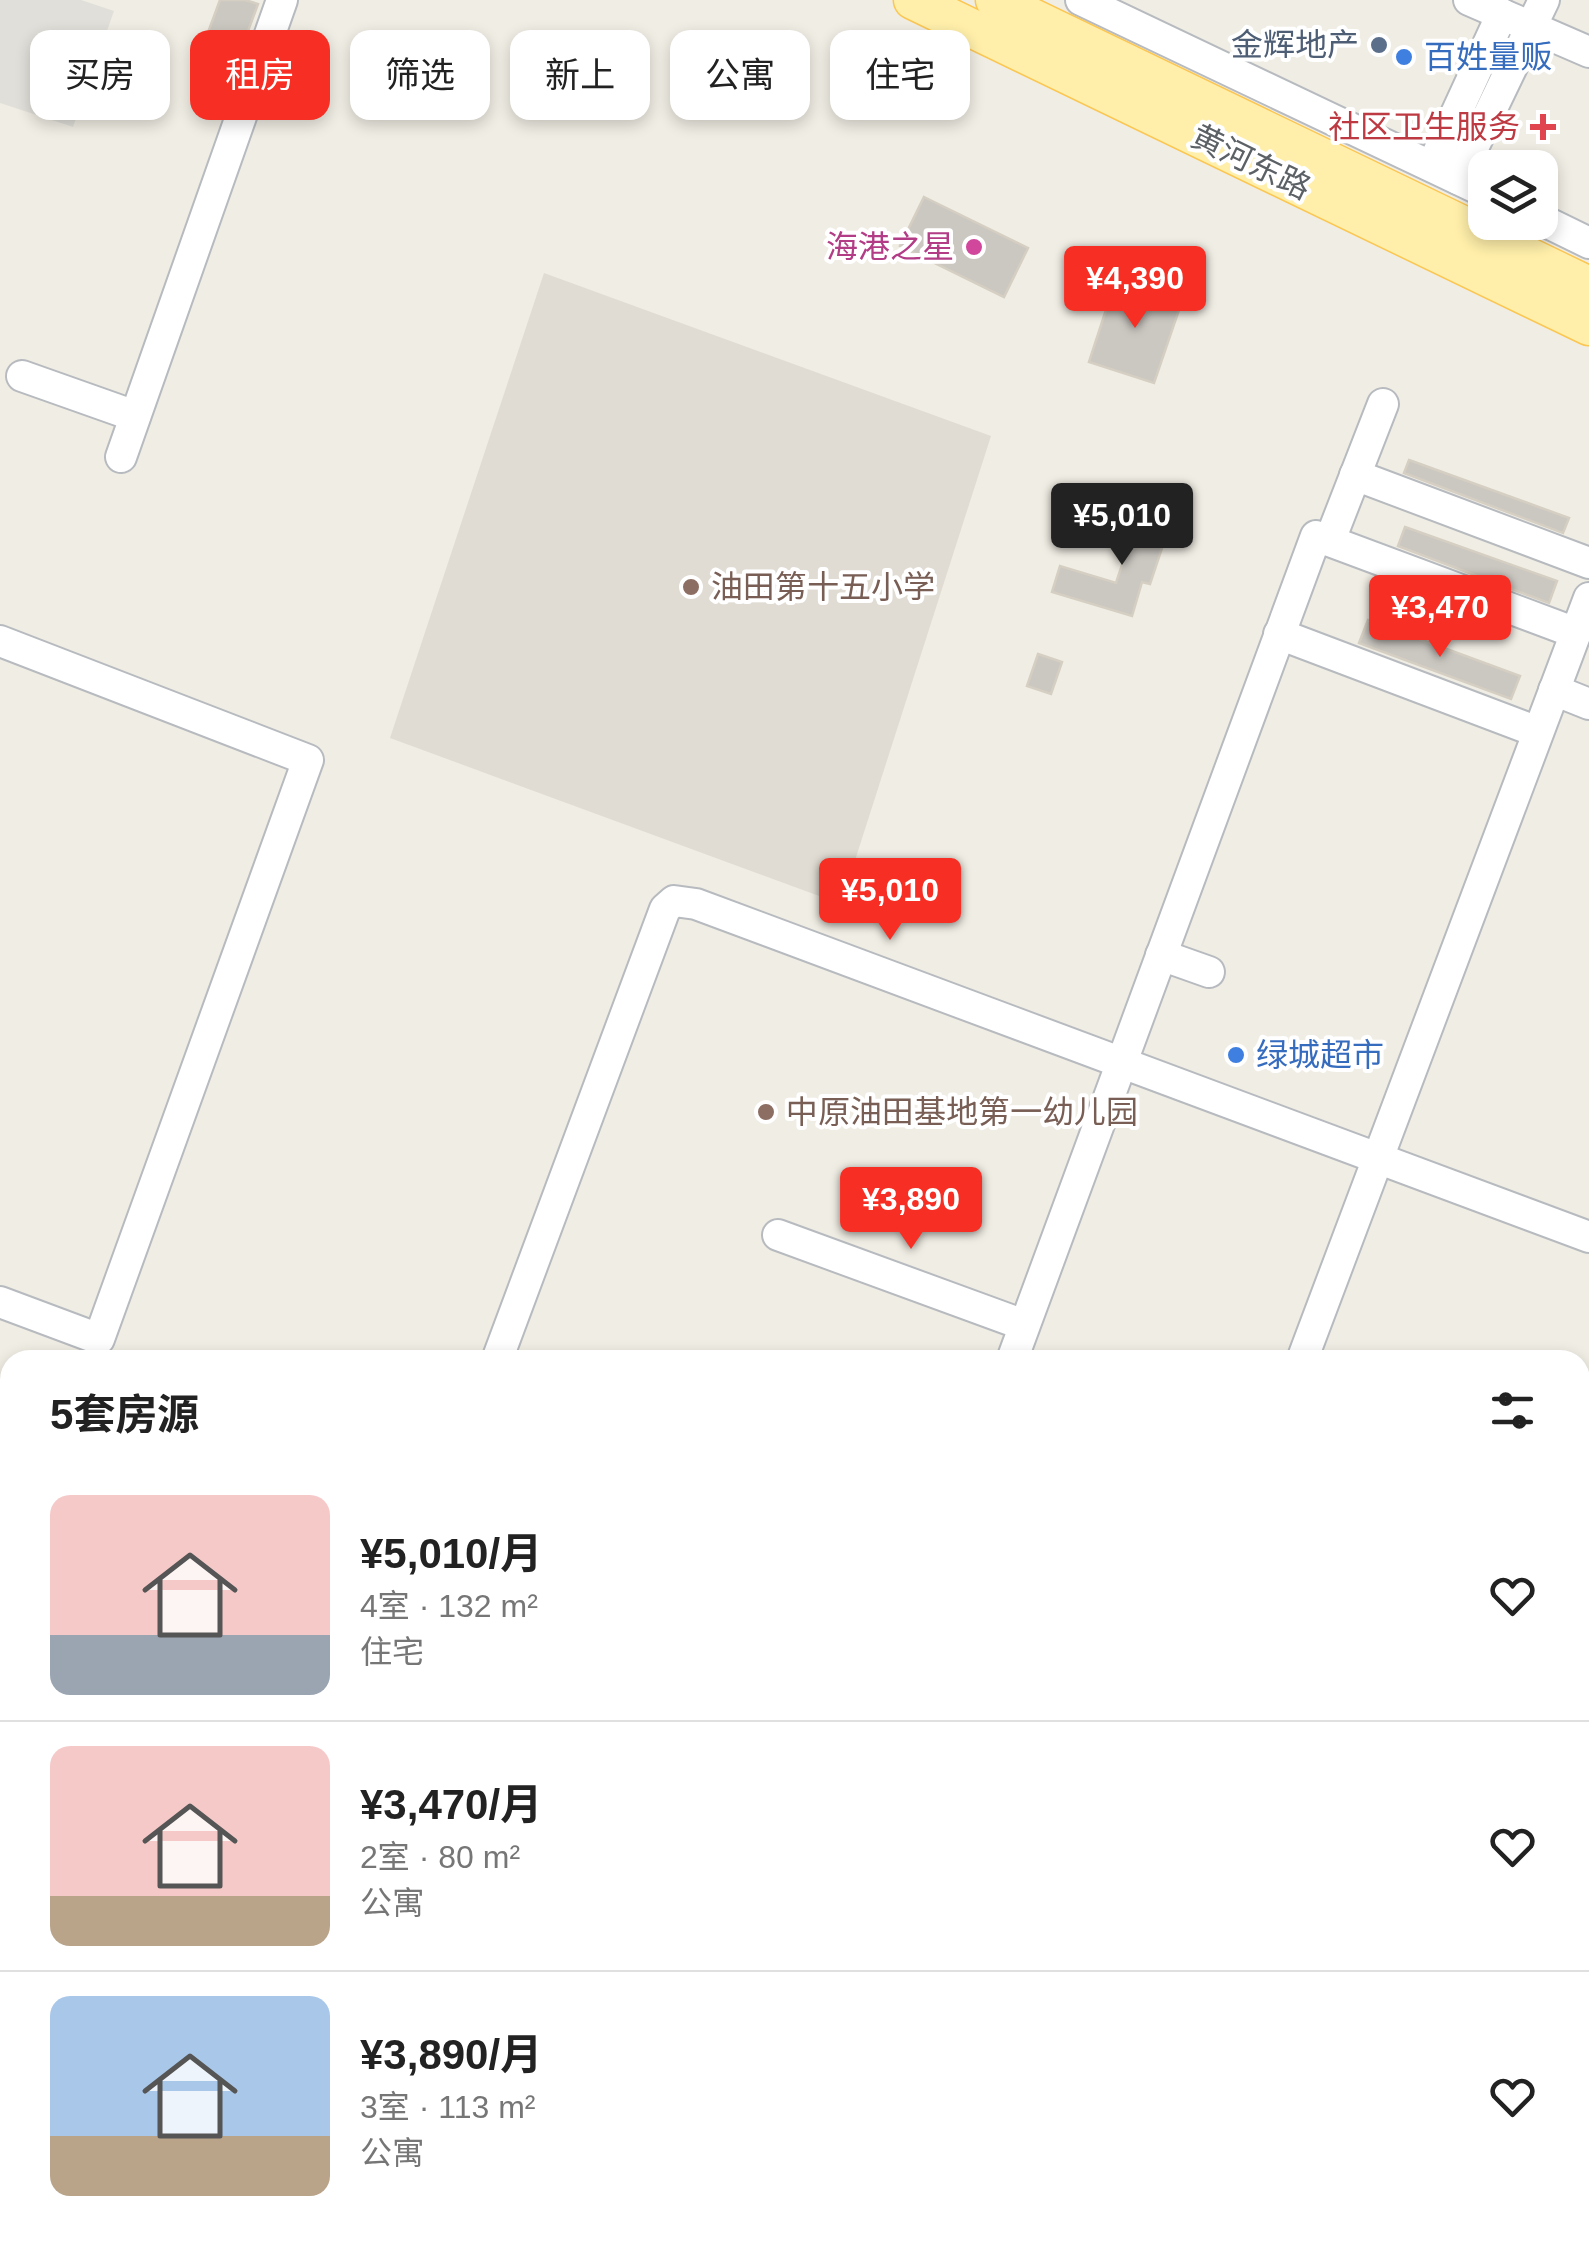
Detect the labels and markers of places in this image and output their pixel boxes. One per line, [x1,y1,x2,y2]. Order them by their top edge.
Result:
place label: 金辉地产 [1231,27,1359,63]
marker: 金辉地产 [1368,34,1390,56]
place label: 百姓量贩 [1424,39,1552,75]
marker: 百姓量贩 [1393,46,1415,68]
place label: 社区卫生服务 [1328,109,1520,145]
marker: 社区卫生服务 [1530,114,1556,140]
place label: 海港之星 [826,229,954,265]
marker: 海港之星 [963,236,985,258]
pin: ¥4,390 [1054,246,1216,331]
pin: ¥5,010 [1041,483,1203,568]
place label: 油田第十五小学 [711,569,935,605]
pin: ¥3,470 [1359,575,1521,660]
marker: 油田第十五小学 [680,576,702,598]
pin: ¥5,010 [809,858,971,943]
place label: 绿城超市 [1256,1037,1384,1073]
marker: 绿城超市 [1225,1044,1247,1066]
place label: 中原油田基地第一幼儿园 [786,1094,1138,1130]
marker: 中原油田基地第一幼儿园 [755,1101,777,1123]
pin: ¥3,890 [830,1167,992,1252]

